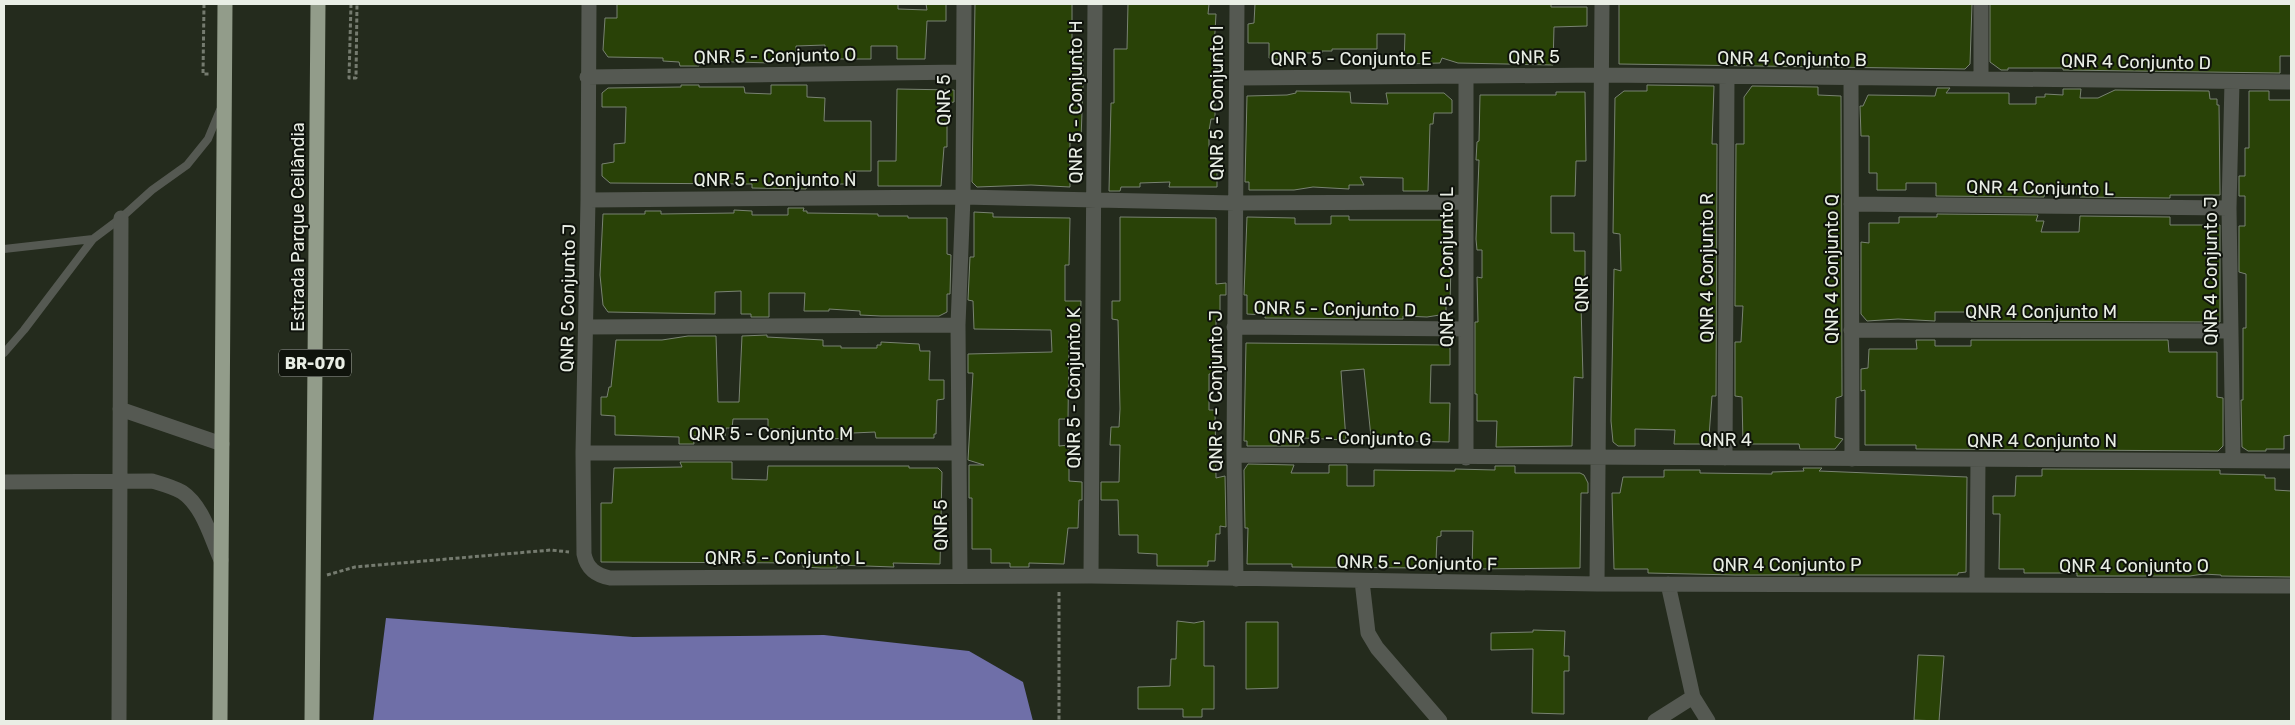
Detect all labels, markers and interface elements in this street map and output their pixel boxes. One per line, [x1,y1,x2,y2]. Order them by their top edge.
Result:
street label: QNR 5 - Conjunto H [1065,20,1087,184]
street label: QNR 5 - Conjunto I [1206,25,1228,181]
street label: QNR 5 - Conjunto O [694,44,856,68]
street label: QNR 5 [1508,46,1560,68]
street label: QNR 4 Conjunto B [1717,47,1867,71]
street label: QNR 5 - Conjunto E [1270,48,1432,70]
street label: QNR 4 Conjunto D [2061,50,2211,74]
street label: QNR 5 [933,74,955,126]
street label: Estrada Parque Ceilândia [287,122,309,332]
street label: QNR 5 - Conjunto N [694,169,856,191]
street label: QNR 4 Conjunto L [1966,176,2114,200]
street label: QNR 5 - Conjunto L [1436,187,1458,347]
street label: QNR 4 Conjunto R [1696,193,1718,343]
street label: QNR 4 Conjunto Q [1821,194,1843,344]
street label: QNR 4 Conjunto J [2200,196,2222,346]
street label: QNR 5 Conjunto J [556,224,580,372]
street label: QNR [1571,276,1593,312]
street label: QNR 5 - Conjunto D [1253,297,1417,321]
street label: QNR 4 Conjunto M [1965,301,2117,323]
street label: QNR 5 - Conjunto K [1063,307,1085,469]
street label: QNR 5 - Conjunto J [1205,310,1227,472]
road number: BR-070 [279,349,351,376]
street label: QNR 5 - Conjunto M [689,423,853,445]
street label: QNR 5 - Conjunto G [1269,426,1431,450]
street label: QNR 4 [1700,429,1752,451]
street label: QNR 4 Conjunto N [1967,430,2117,452]
street label: QNR 5 [930,499,952,551]
street label: QNR 5 - Conjunto L [705,547,865,569]
street label: QNR 5 - Conjunto F [1336,551,1498,575]
street label: QNR 4 Conjunto P [1712,554,1862,576]
street label: QNR 4 Conjunto O [2059,555,2209,577]

